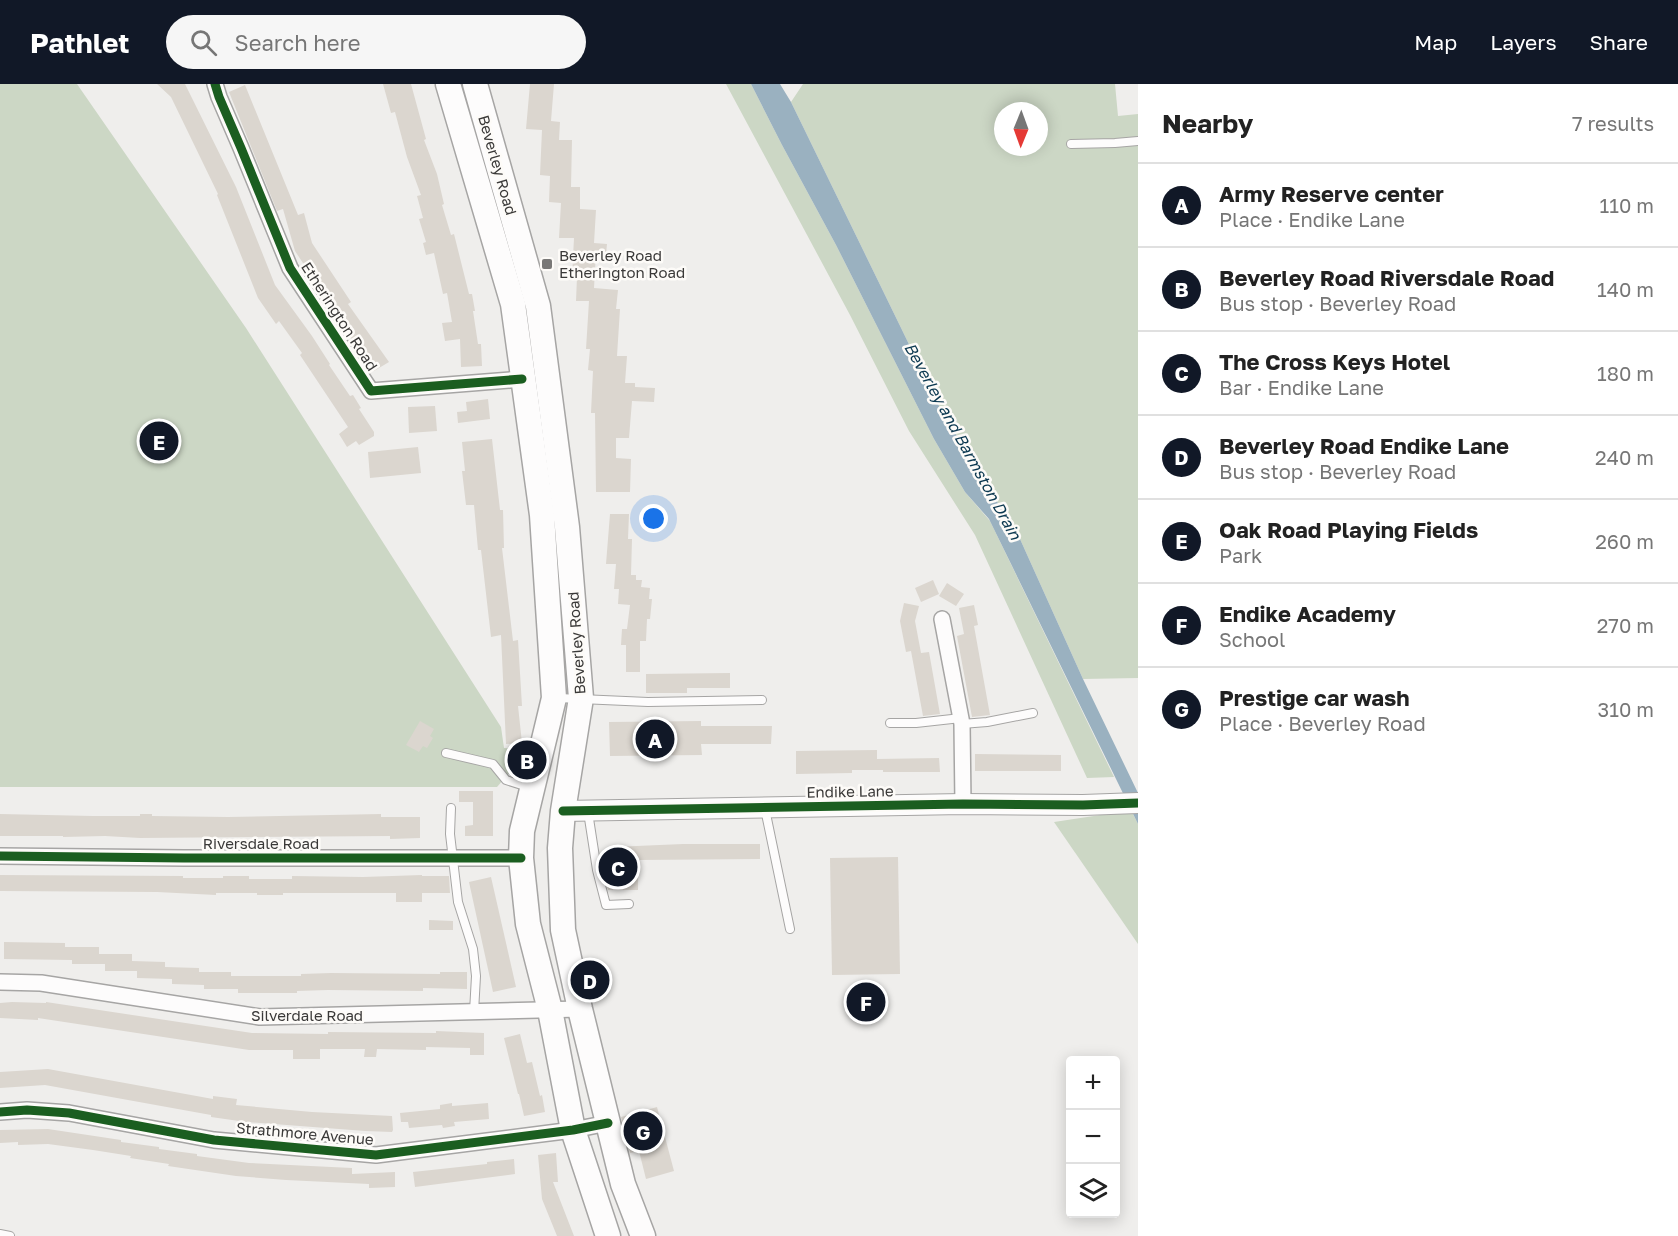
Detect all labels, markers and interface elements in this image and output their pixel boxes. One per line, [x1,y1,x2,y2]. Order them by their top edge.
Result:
search box [166,15,586,69]
text: Pathlet [30,26,130,59]
icon: search [187,26,220,59]
text: Search here [235,29,361,56]
text: Map [1414,29,1457,55]
text: Layers [1490,29,1557,55]
text: Share [1590,29,1648,55]
north arrow [994,102,1048,156]
text: Nearby [1162,108,1253,139]
text: 7 results [1572,111,1654,135]
street label: Beverley Road [475,113,521,217]
text: Army Reserve center [1219,180,1444,207]
text: A [1174,193,1189,217]
text: 110 m [1600,193,1654,217]
text: Place · Endike Lane [1219,207,1405,231]
place label: Beverley Road Etherington Road [559,246,685,281]
marker: Beverley Road Etherington Road [540,257,554,271]
street label: Etherington Road [298,258,382,374]
text: Beverley Road Riversdale Road [1219,264,1554,291]
text: B [1174,277,1189,301]
text: 140 m [1597,277,1654,301]
text: Bus stop · Beverley Road [1219,291,1456,315]
water label: Beverley and Barmston Drain [900,339,1026,544]
text: The Cross Keys Hotel [1219,348,1450,375]
text: C [1174,361,1189,385]
text: 180 m [1597,361,1654,385]
text: Bar · Endike Lane [1219,375,1384,399]
pin: E [140,418,178,464]
text: Beverley Road Endike Lane [1219,432,1509,459]
text: D [1174,445,1189,469]
text: 240 m [1595,445,1654,469]
text: Bus stop · Beverley Road [1219,459,1456,483]
your location [639,504,668,533]
text: Oak Road Playing Fields [1219,516,1478,543]
text: E [1175,529,1188,553]
text: 260 m [1595,529,1654,553]
text: Park [1219,543,1262,567]
street label: Beverley Road [563,591,589,695]
text: Endike Academy [1219,600,1396,627]
text: F [1176,613,1187,637]
text: 270 m [1597,613,1654,637]
text: School [1219,627,1285,651]
text: Prestige car wash [1219,684,1410,711]
text: G [1174,697,1189,721]
text: 310 m [1598,697,1654,721]
text: Place · Beverley Road [1219,711,1426,735]
pin: A [636,716,674,762]
pin: B [508,738,546,782]
street label: Endike Lane [806,781,894,801]
street label: Riversdale Road [203,834,319,852]
pin: C [598,844,638,890]
pin: D [570,958,610,1002]
pin: F [846,980,886,1024]
street label: Silverdale Road [251,1006,363,1024]
map controls [1066,1056,1120,1218]
button: + [1066,1056,1120,1110]
pin: G [624,1108,662,1154]
button: − [1066,1110,1120,1164]
street label: Strathmore Avenue [236,1118,375,1148]
button: layers [1066,1164,1120,1218]

